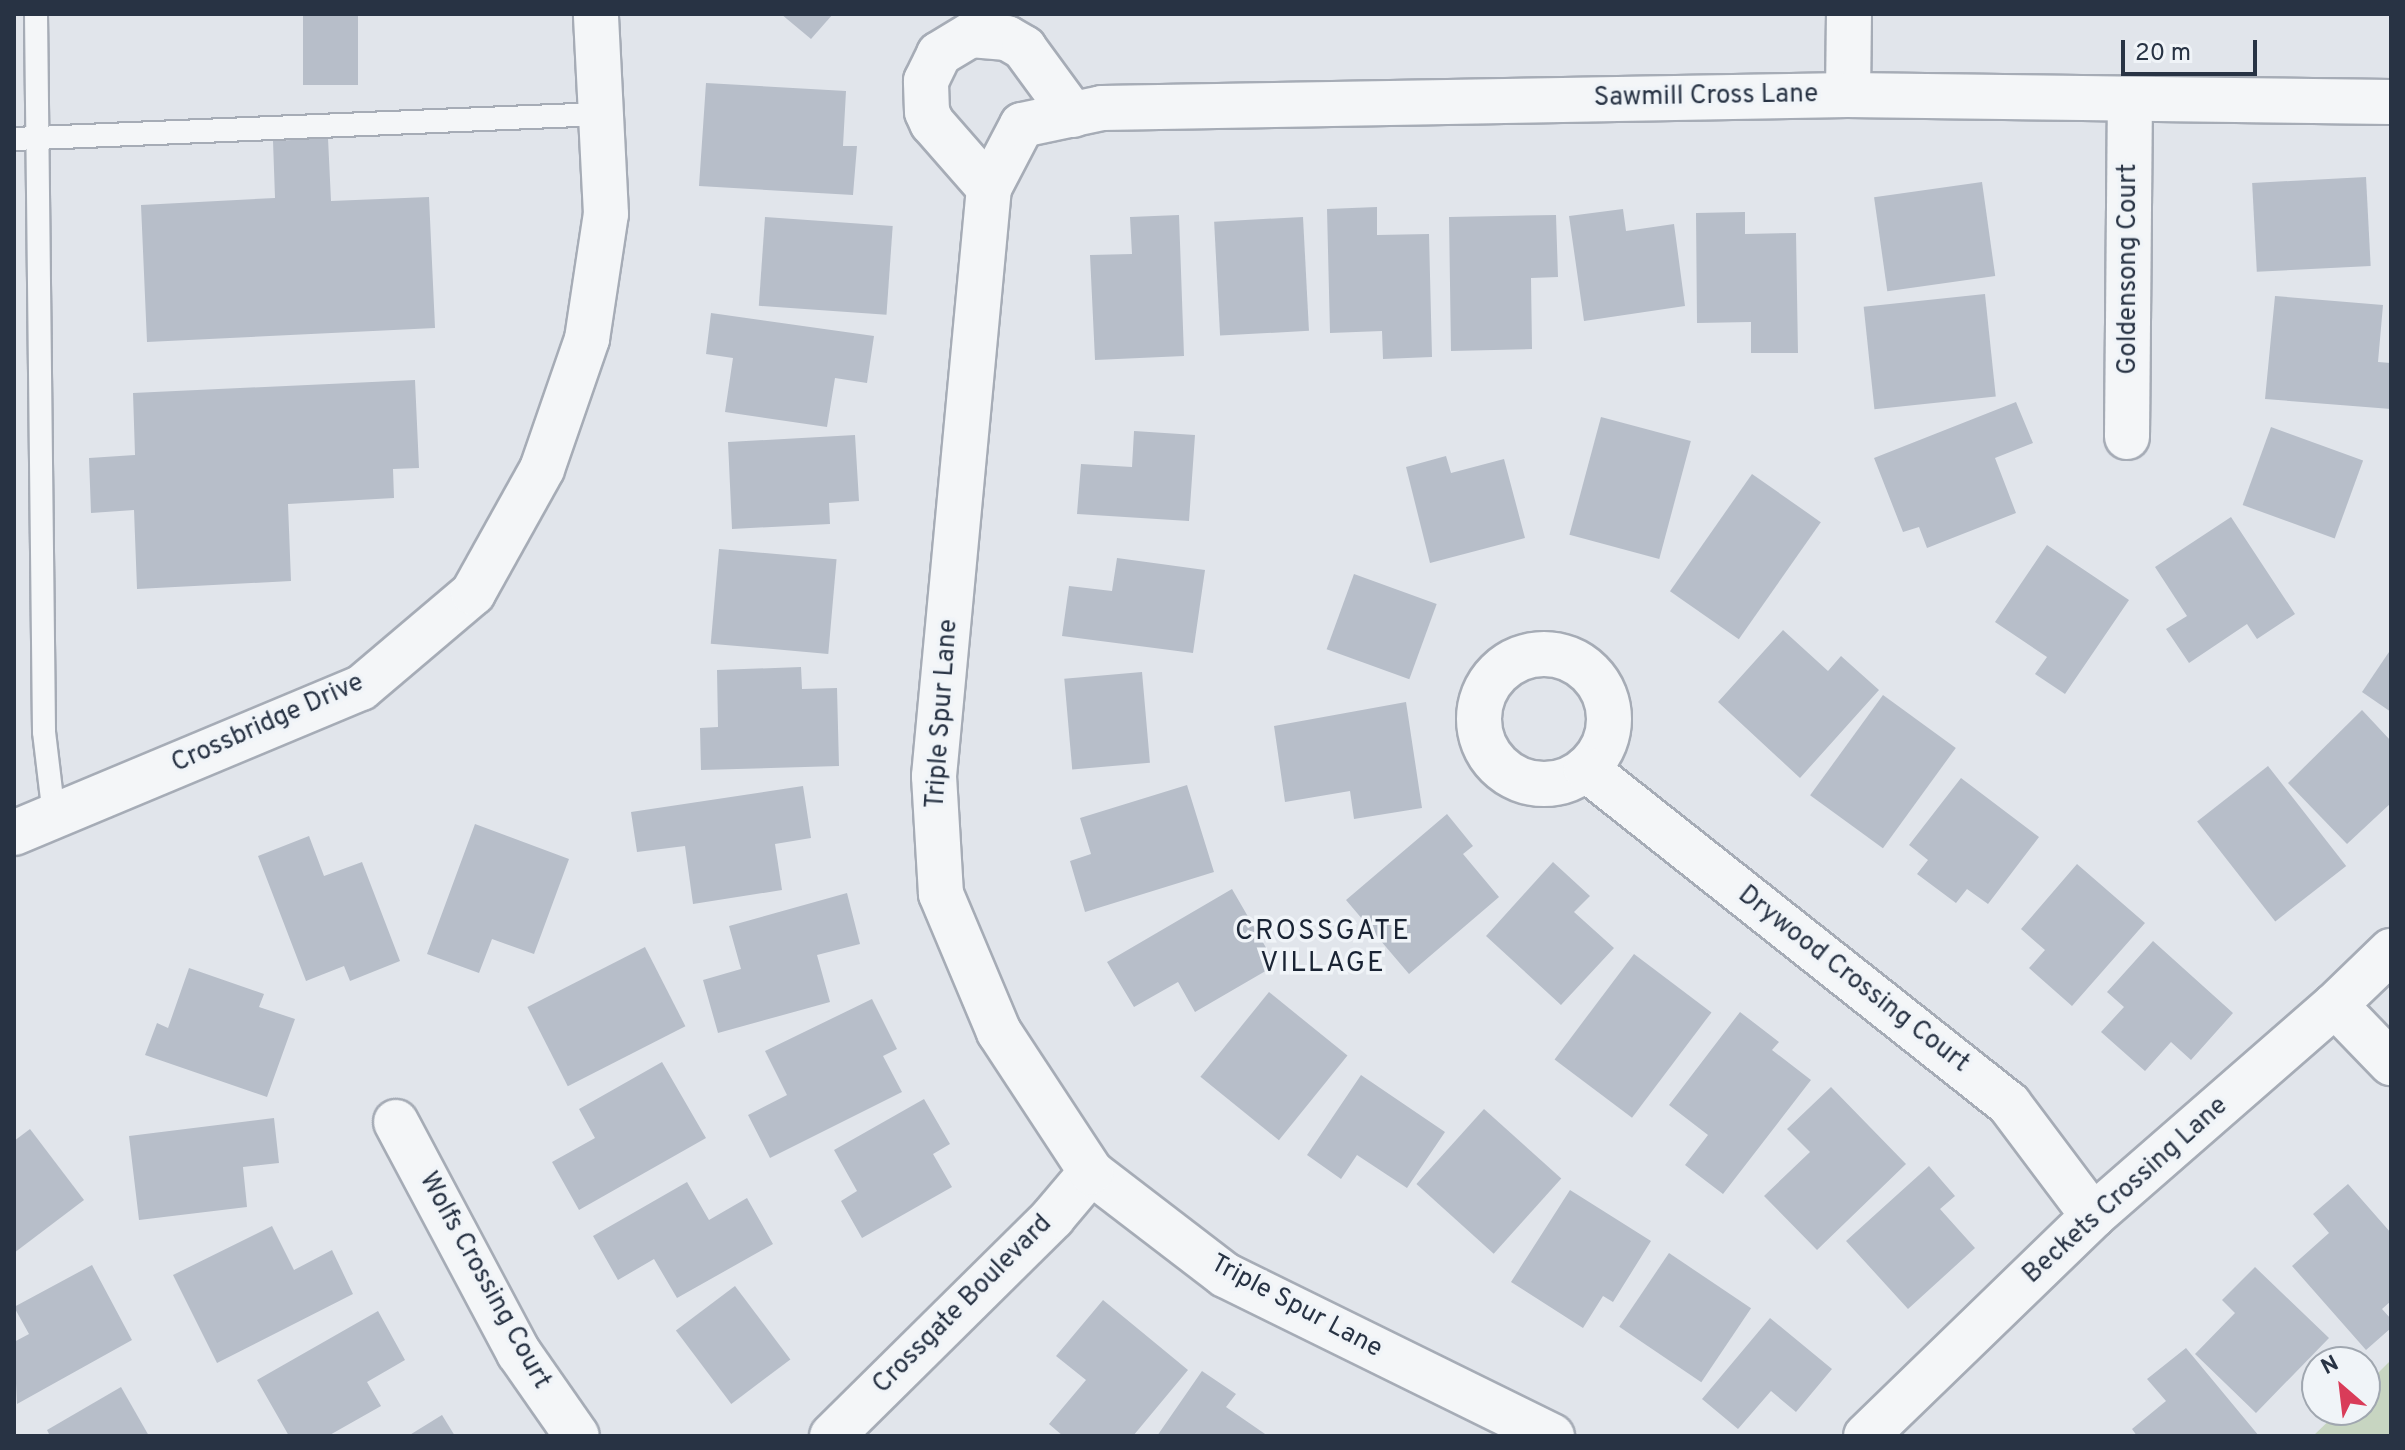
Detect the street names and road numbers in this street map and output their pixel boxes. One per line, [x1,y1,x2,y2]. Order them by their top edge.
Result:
street label: Sawmill Cross Lane [1593,79,1819,115]
street label: Goldensong Court [2113,163,2145,375]
street label: Triple Spur Lane [921,618,965,810]
street label: Crossbridge Drive [167,668,369,780]
street label: Drywood Crossing Court [1731,880,1975,1080]
street label: Beckets Crossing Lane [2017,1091,2235,1291]
street label: Wolfs Crossing Court [411,1167,557,1395]
street label: Crossgate Boulevard [867,1209,1059,1401]
street label: Triple Spur Lane [1205,1249,1387,1365]

